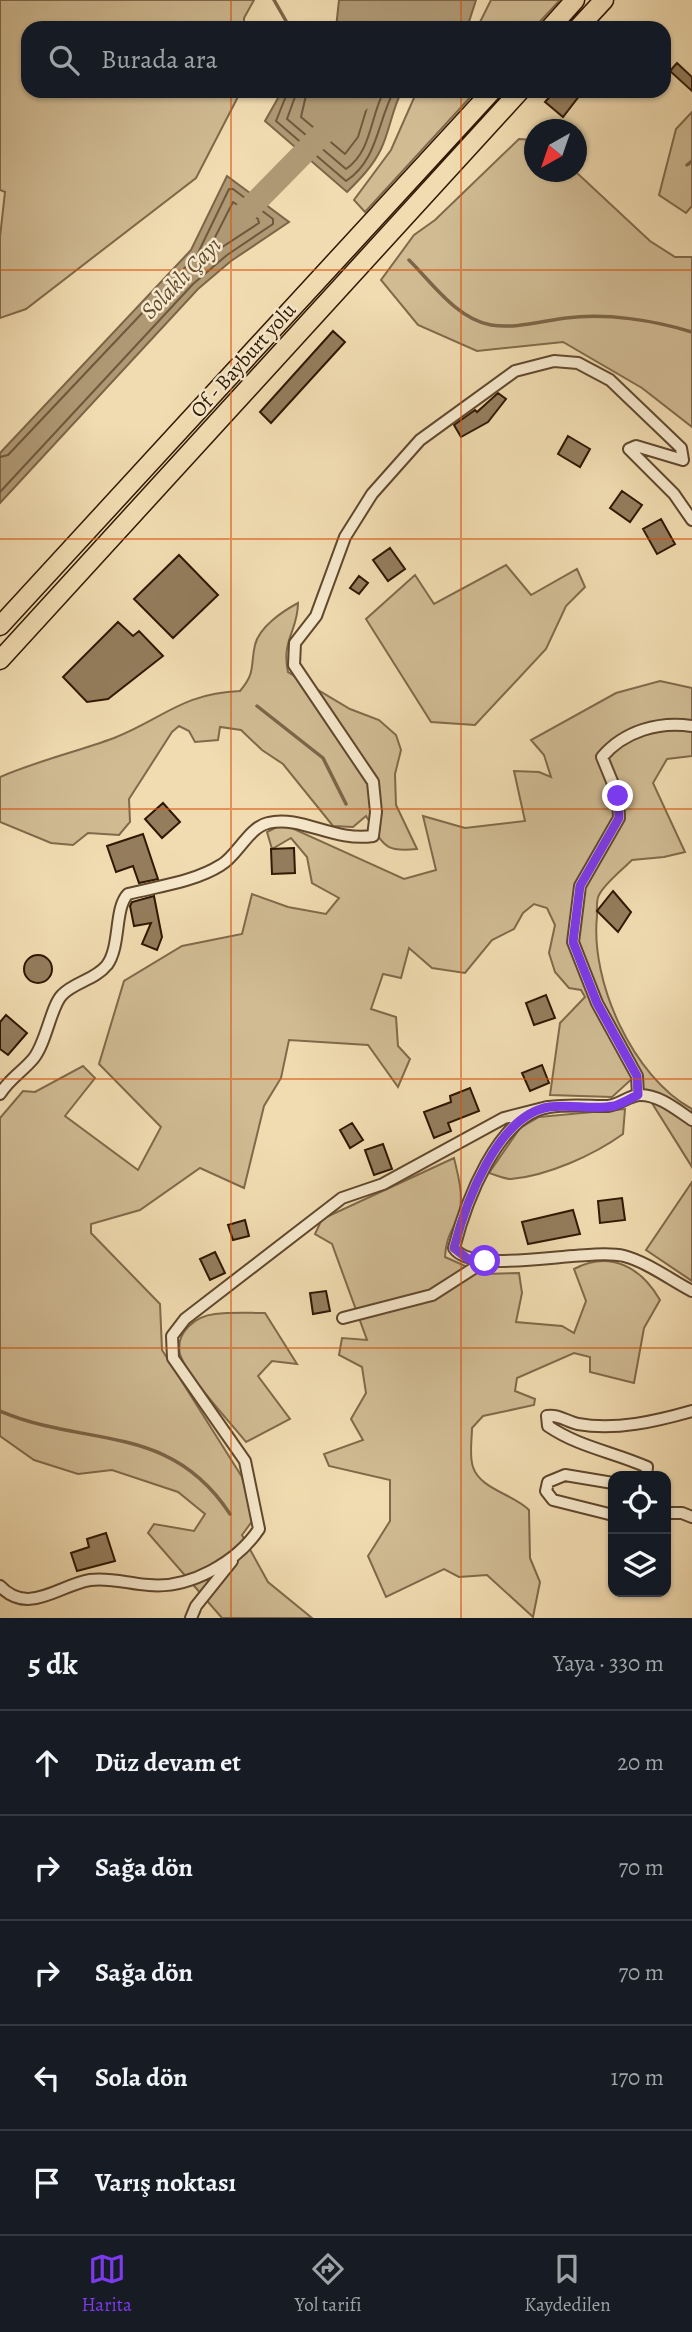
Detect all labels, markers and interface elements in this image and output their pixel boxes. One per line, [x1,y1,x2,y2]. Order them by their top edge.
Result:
search box [21,21,671,98]
icon: search [45,41,83,79]
text: Burada ara [101,42,218,77]
north arrow [524,119,587,182]
water label: Solaklı Çayı [134,230,228,326]
street label: Of - Bayburt yolu [184,296,302,423]
route end [602,780,633,811]
route start [469,1245,500,1276]
map controls [608,1471,671,1597]
button: locate [608,1471,671,1534]
button: layers [608,1534,671,1597]
text: 5 dk [28,1644,78,1684]
text: Yaya · 330 m [553,1648,664,1679]
icon: ahead [28,1744,66,1782]
text: Düz devam et [95,1745,241,1780]
text: 20 m [617,1747,664,1778]
icon: right [28,1849,66,1887]
text: Sağa dön [95,1850,193,1885]
text: 70 m [618,1852,664,1883]
icon: right [28,1954,66,1992]
text: Sağa dön [95,1955,193,1990]
text: 70 m [618,1957,664,1988]
icon: left [28,2059,66,2097]
text: Sola dön [95,2060,188,2095]
text: 170 m [611,2062,664,2093]
icon: arrive [28,2164,66,2202]
text: Varış noktası [95,2165,236,2200]
tab: Harita [81,2250,132,2318]
tab: Yol tarifi [295,2250,362,2318]
tab: Kaydedilen [524,2250,611,2318]

